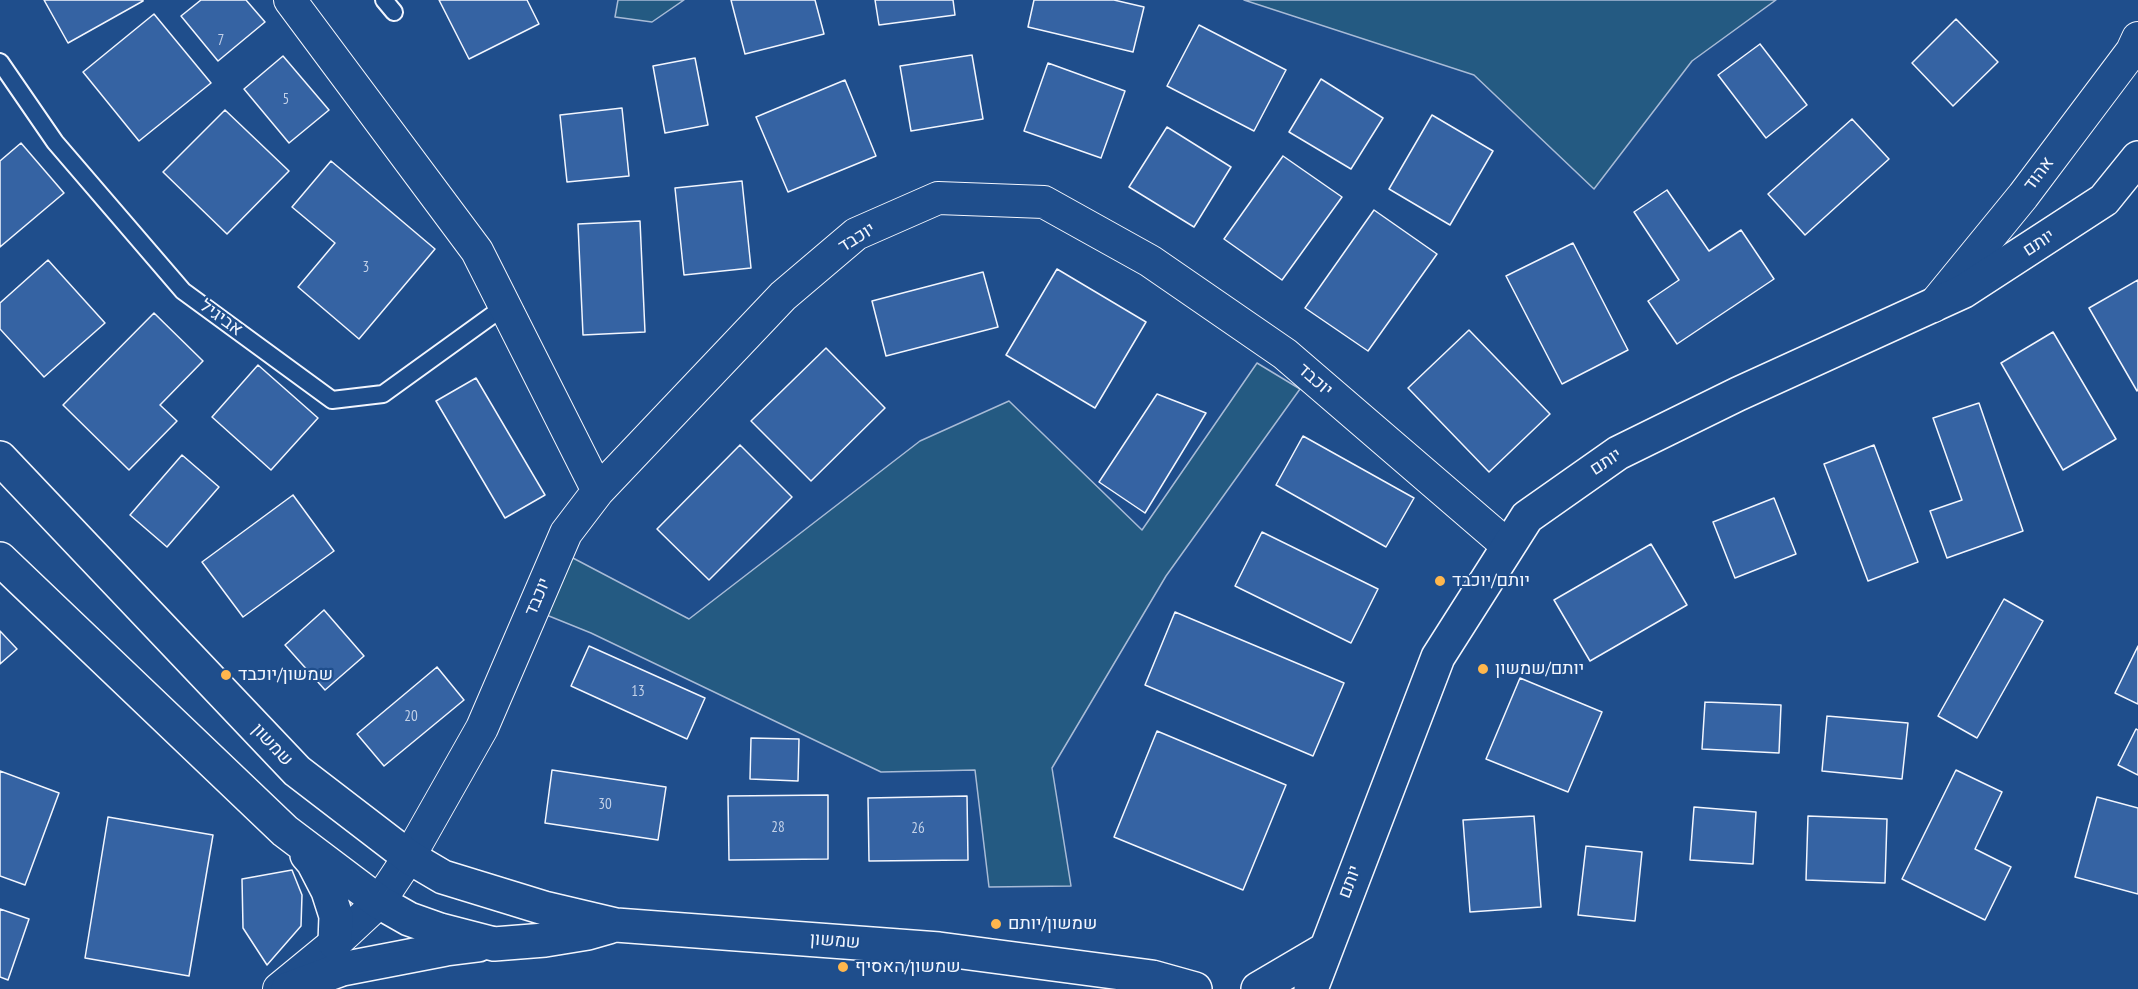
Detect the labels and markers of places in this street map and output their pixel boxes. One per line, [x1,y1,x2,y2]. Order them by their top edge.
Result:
place label: יותם/יוכבד [1452,570,1530,592]
marker: יותם/יוכבד [1433,574,1447,588]
place label: יותם/שמשון [1495,658,1584,680]
marker: יותם/שמשון [1476,662,1490,676]
place label: שמשון/יוכבד [238,664,333,686]
marker: שמשון/יוכבד [219,668,233,682]
place label: שמשון/יותם [1008,913,1097,935]
marker: שמשון/יותם [989,917,1003,931]
place label: שמשון/האסיף [855,956,961,978]
marker: שמשון/האסיף [836,960,850,974]

